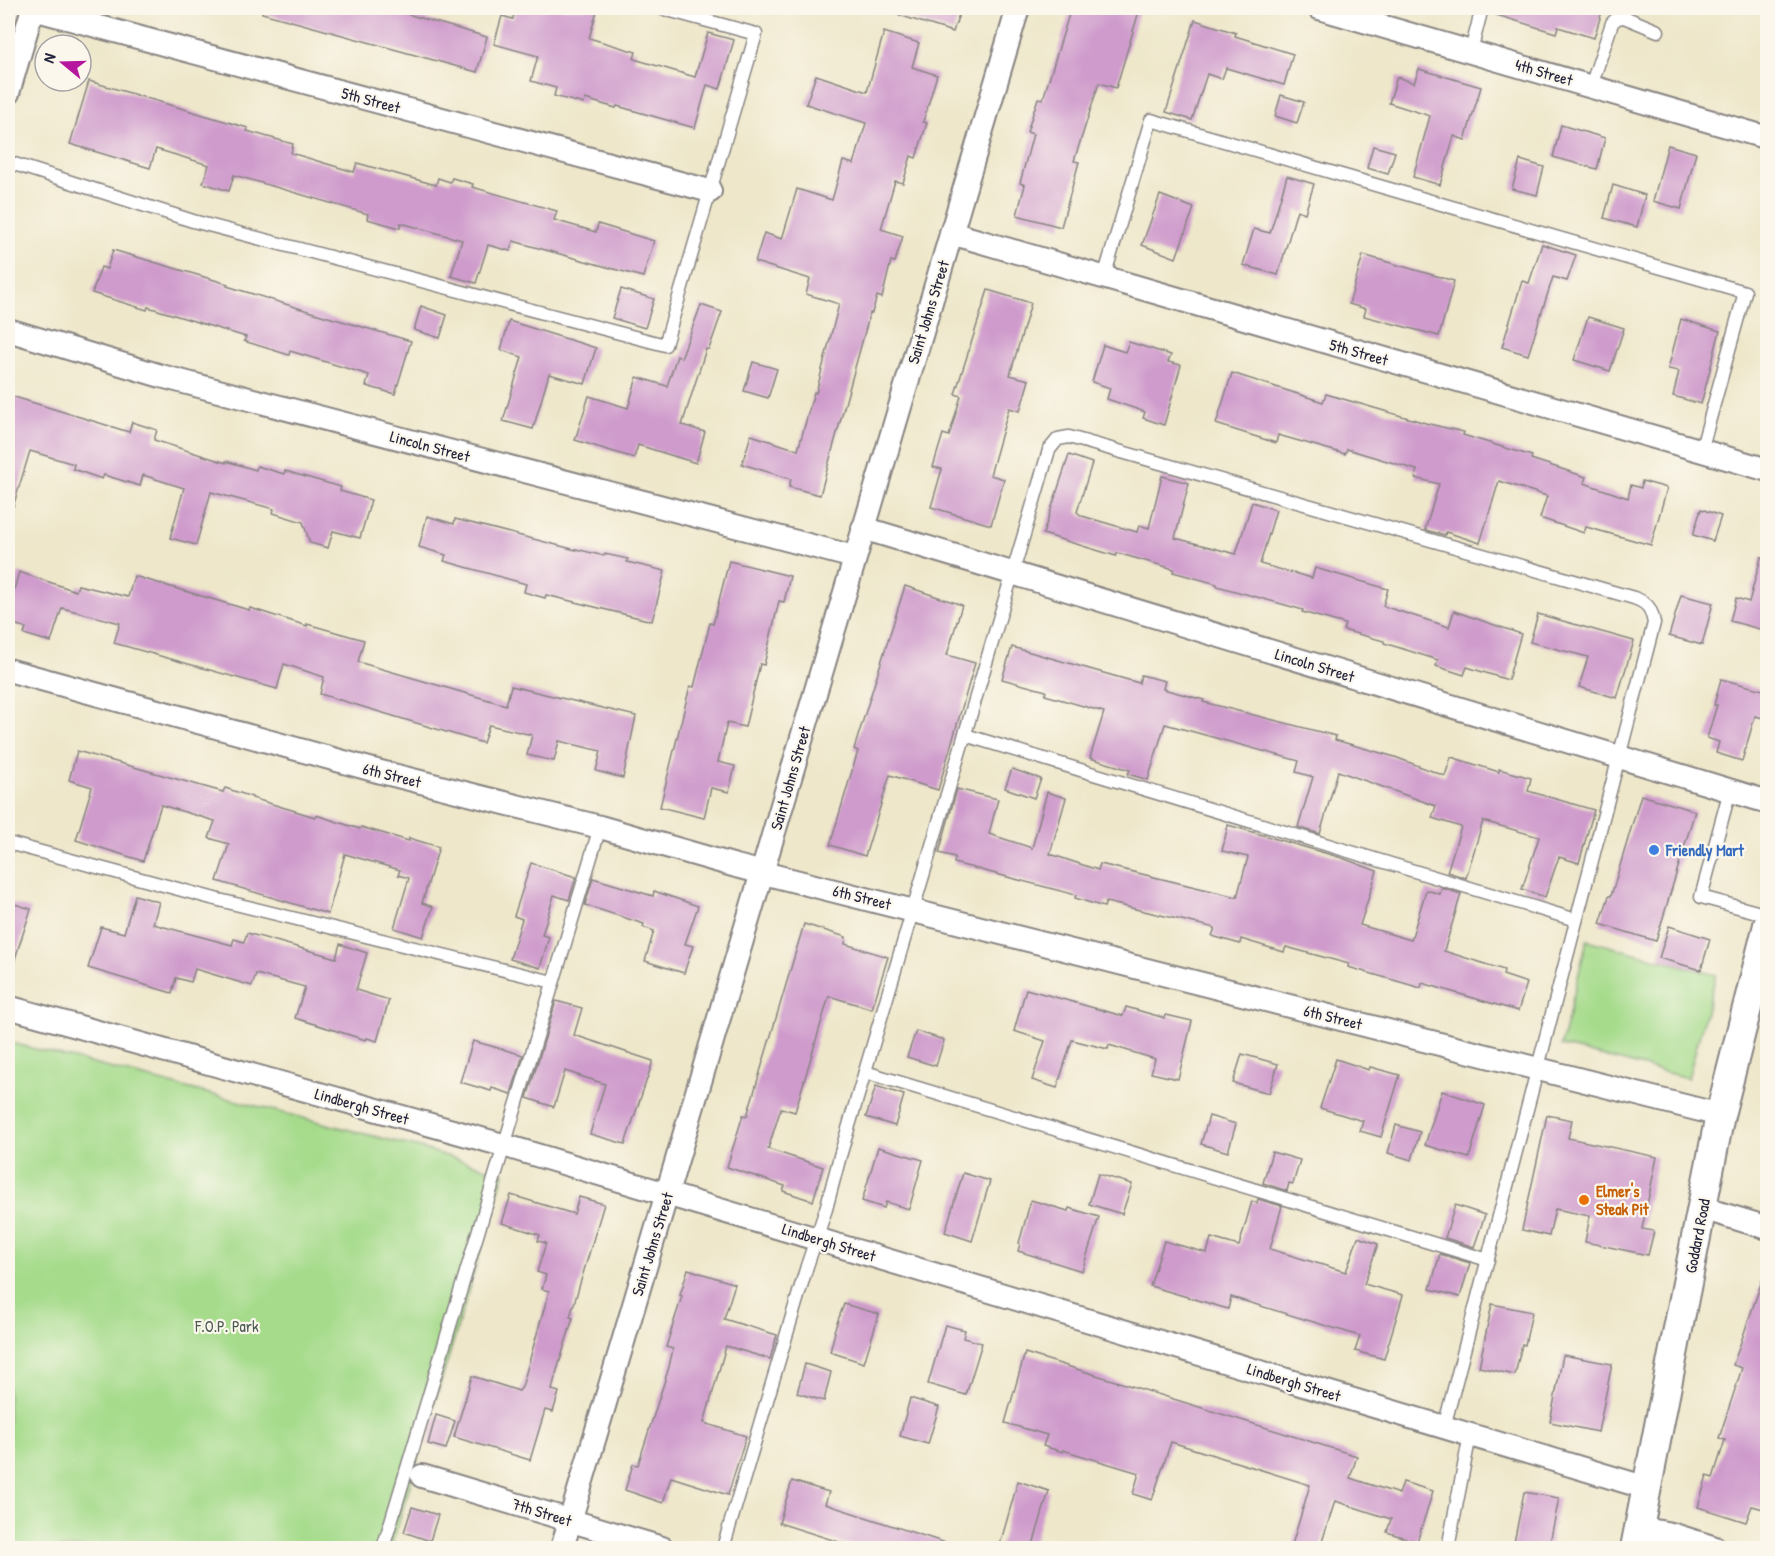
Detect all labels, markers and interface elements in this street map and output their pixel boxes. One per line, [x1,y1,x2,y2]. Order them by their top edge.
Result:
north arrow [33,33,93,93]
text: N [37,50,61,66]
street label: 4th Street [1513,53,1576,91]
street label: 5th Street [339,82,403,119]
street label: Saint Johns Street [902,257,954,366]
street label: 5th Street [1327,333,1391,371]
street label: Lincoln Street [388,425,473,467]
street label: Lincoln Street [1273,643,1358,688]
street label: Saint Johns Street [765,723,815,832]
street label: 6th Street [360,757,424,793]
place label: Friendly Mart [1665,839,1744,862]
marker: Friendly Mart [1647,843,1661,857]
street label: 6th Street [830,879,894,915]
street label: 6th Street [1301,999,1365,1035]
street label: Lindbergh Street [312,1082,412,1130]
place label: Elmer's Steak Pit [1596,1180,1649,1220]
street label: Saint Johns Street [626,1189,678,1298]
marker: Elmer's Steak Pit [1577,1193,1591,1207]
street label: Goddard Road [1679,1197,1715,1275]
street label: Lindbergh Street [779,1217,879,1267]
park label: F.O.P. Park [194,1315,259,1337]
street label: Lindbergh Street [1244,1357,1344,1407]
street label: 7th Street [510,1493,575,1532]

